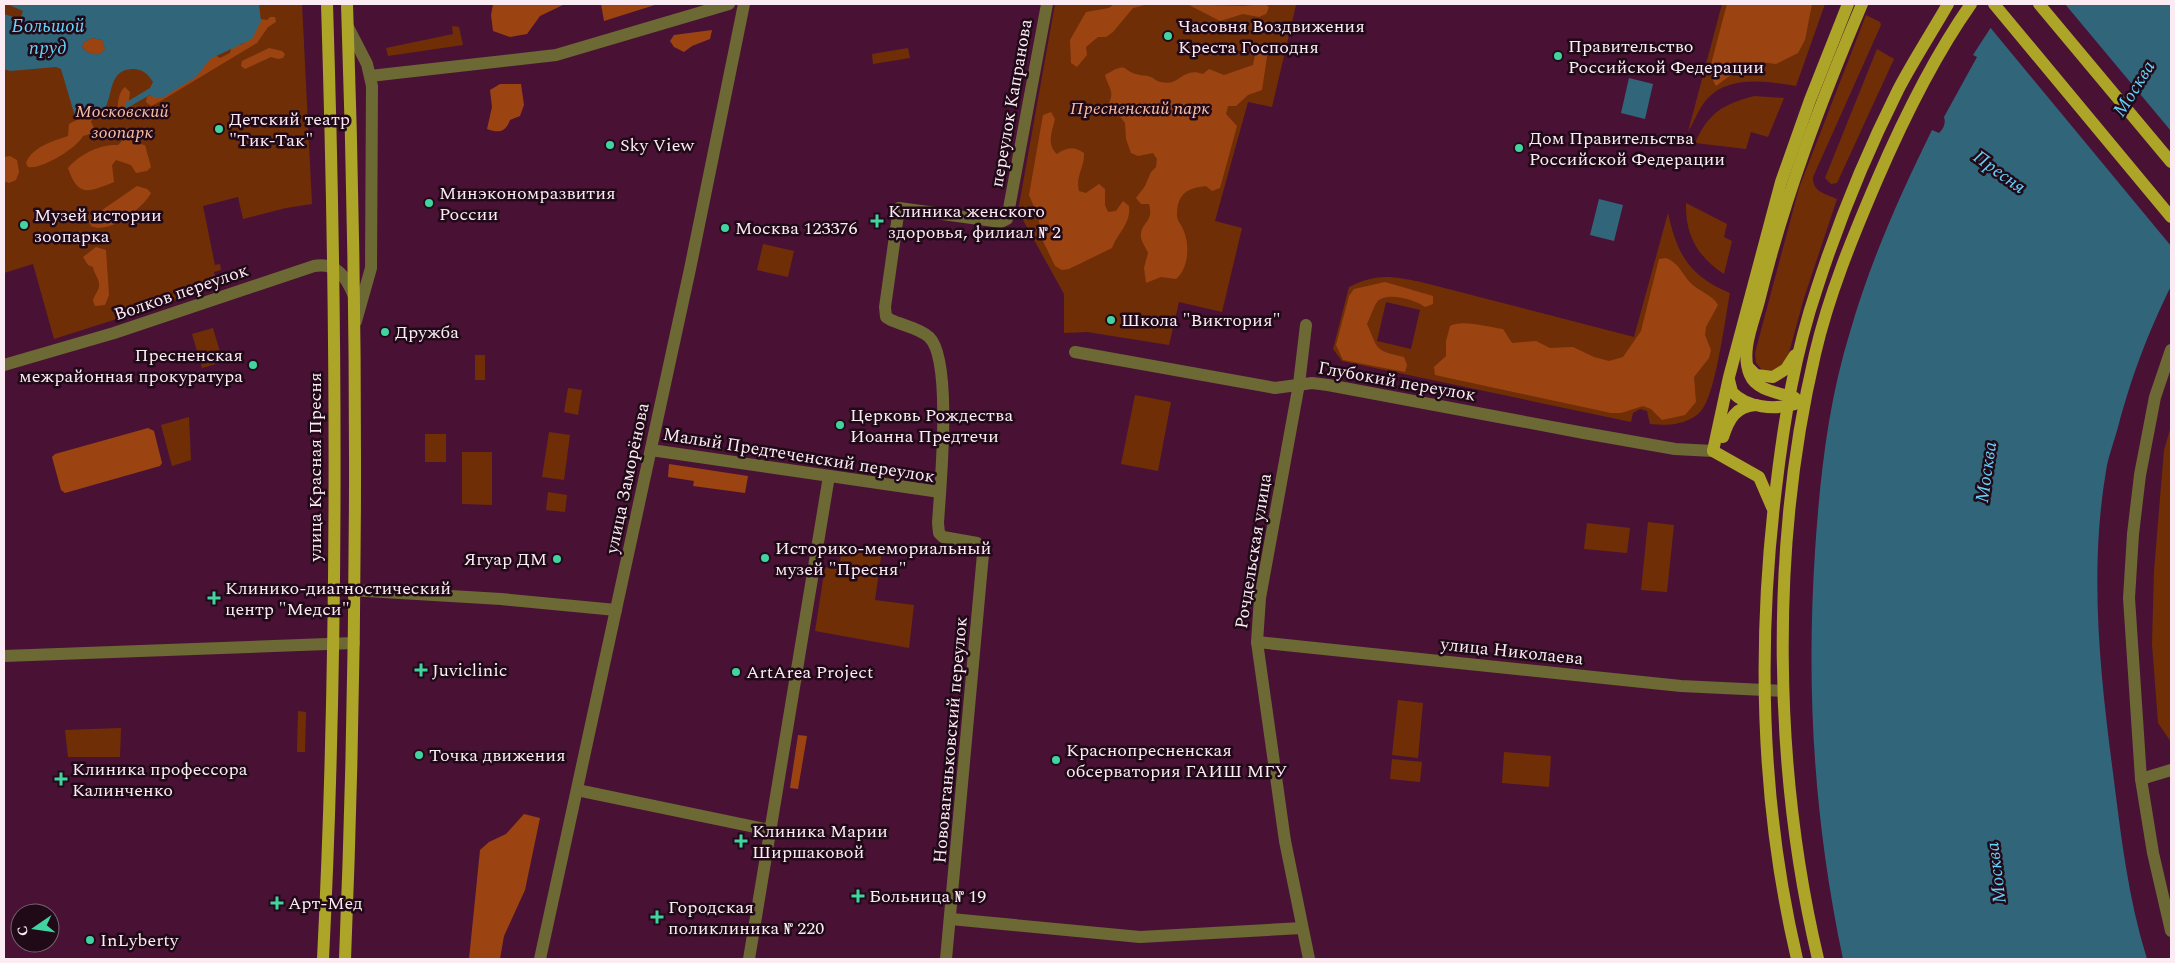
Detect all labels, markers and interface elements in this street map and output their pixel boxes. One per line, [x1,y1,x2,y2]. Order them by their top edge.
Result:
water label: Большой пруд [12,12,84,63]
place label: Часовня Воздвижения Креста Господня [1178,13,1365,61]
street label: переулок Капранова [983,17,1040,189]
marker: Часовня Воздвижения Креста Господня [1162,30,1174,42]
place label: Правительство Российской Федерации [1568,33,1764,81]
marker: Правительство Российской Федерации [1552,50,1564,62]
water label: Москва [2106,55,2163,123]
park label: Пресненский парк [1070,95,1210,122]
park label: Московский зоопарк [75,98,169,146]
place label: Детский театр "Тик-Так" [229,106,350,154]
marker: Детский театр "Тик-Так" [213,123,225,135]
place label: Дом Правительства Российской Федерации [1529,125,1725,173]
place label: Sky View [620,132,694,159]
marker: Sky View [604,139,616,151]
marker: Дом Правительства Российской Федерации [1513,142,1525,154]
water label: Пресня [1967,143,2032,201]
place label: Минэкономразвития России [439,180,616,228]
marker: Минэкономразвития России [423,197,435,209]
place label: Клиника женского здоровья, филиал № 2 [888,198,1061,246]
place label: Музей истории зоопарка [34,202,162,250]
marker: Клиника женского здоровья, филиал № 2 [870,214,884,228]
place label: Москва 123376 [735,215,858,242]
marker: Музей истории зоопарка [18,219,30,231]
marker: Москва 123376 [719,222,731,234]
street label: Волков переулок [110,257,252,328]
place label: Школа "Виктория" [1121,307,1281,334]
marker: Школа "Виктория" [1105,314,1117,326]
place label: Дружба [395,319,459,346]
marker: Дружба [379,326,391,338]
place label: Пресненская межрайонная прокуратура [19,342,243,390]
street label: Глубокий переулок [1316,354,1478,409]
marker: Пресненская межрайонная прокуратура [247,359,259,371]
street label: улица Красная Пресня [302,372,329,563]
street label: улица Заморёнова [598,400,657,557]
place label: Церковь Рождества Иоанна Предтечи [850,402,1013,450]
marker: Церковь Рождества Иоанна Предтечи [834,419,846,431]
street label: Малый Предтеченский переулок [661,421,937,490]
water label: Москва [1968,439,2005,505]
street label: Рочдельская улица [1228,471,1279,631]
place label: Историко-мемориальный музей "Пресня" [775,535,991,583]
place label: Ягуар ДМ [464,546,547,573]
marker: Историко-мемориальный музей "Пресня" [759,552,771,564]
marker: Ягуар ДМ [551,553,563,565]
place label: Клинико-диагностический центр "Медси" [225,575,451,623]
marker: Клинико-диагностический центр "Медси" [207,591,221,605]
street label: Нововаганьковский переулок [926,616,975,864]
street label: улица Николаева [1438,630,1585,672]
place label: Juviclinic [432,657,507,684]
place label: ArtArea Project [746,659,873,686]
marker: Juviclinic [414,663,428,677]
marker: ArtArea Project [730,666,742,678]
place label: Краснопресненская обсерватория ГАИШ МГУ [1066,737,1287,785]
place label: Точка движения [429,742,566,769]
marker: Точка движения [413,749,425,761]
marker: Краснопресненская обсерватория ГАИШ МГУ [1050,754,1062,766]
place label: Клиника профессора Калинченко [72,756,248,804]
marker: Клиника профессора Калинченко [54,772,68,786]
place label: Клиника Марии Ширшаковой [752,818,888,866]
marker: Клиника Марии Ширшаковой [734,834,748,848]
water label: Москва [1978,840,2015,905]
place label: Больница № 19 [869,883,986,910]
marker: Больница № 19 [851,889,865,903]
place label: Арт-Мед [288,890,363,917]
place label: Городская поликлиника № 220 [668,894,824,942]
marker: Арт-Мед [270,896,284,910]
north arrow [10,903,60,953]
marker: Городская поликлиника № 220 [650,910,664,924]
text: С [11,924,34,938]
place label: InLyberty [100,927,180,954]
marker: InLyberty [84,934,96,946]

